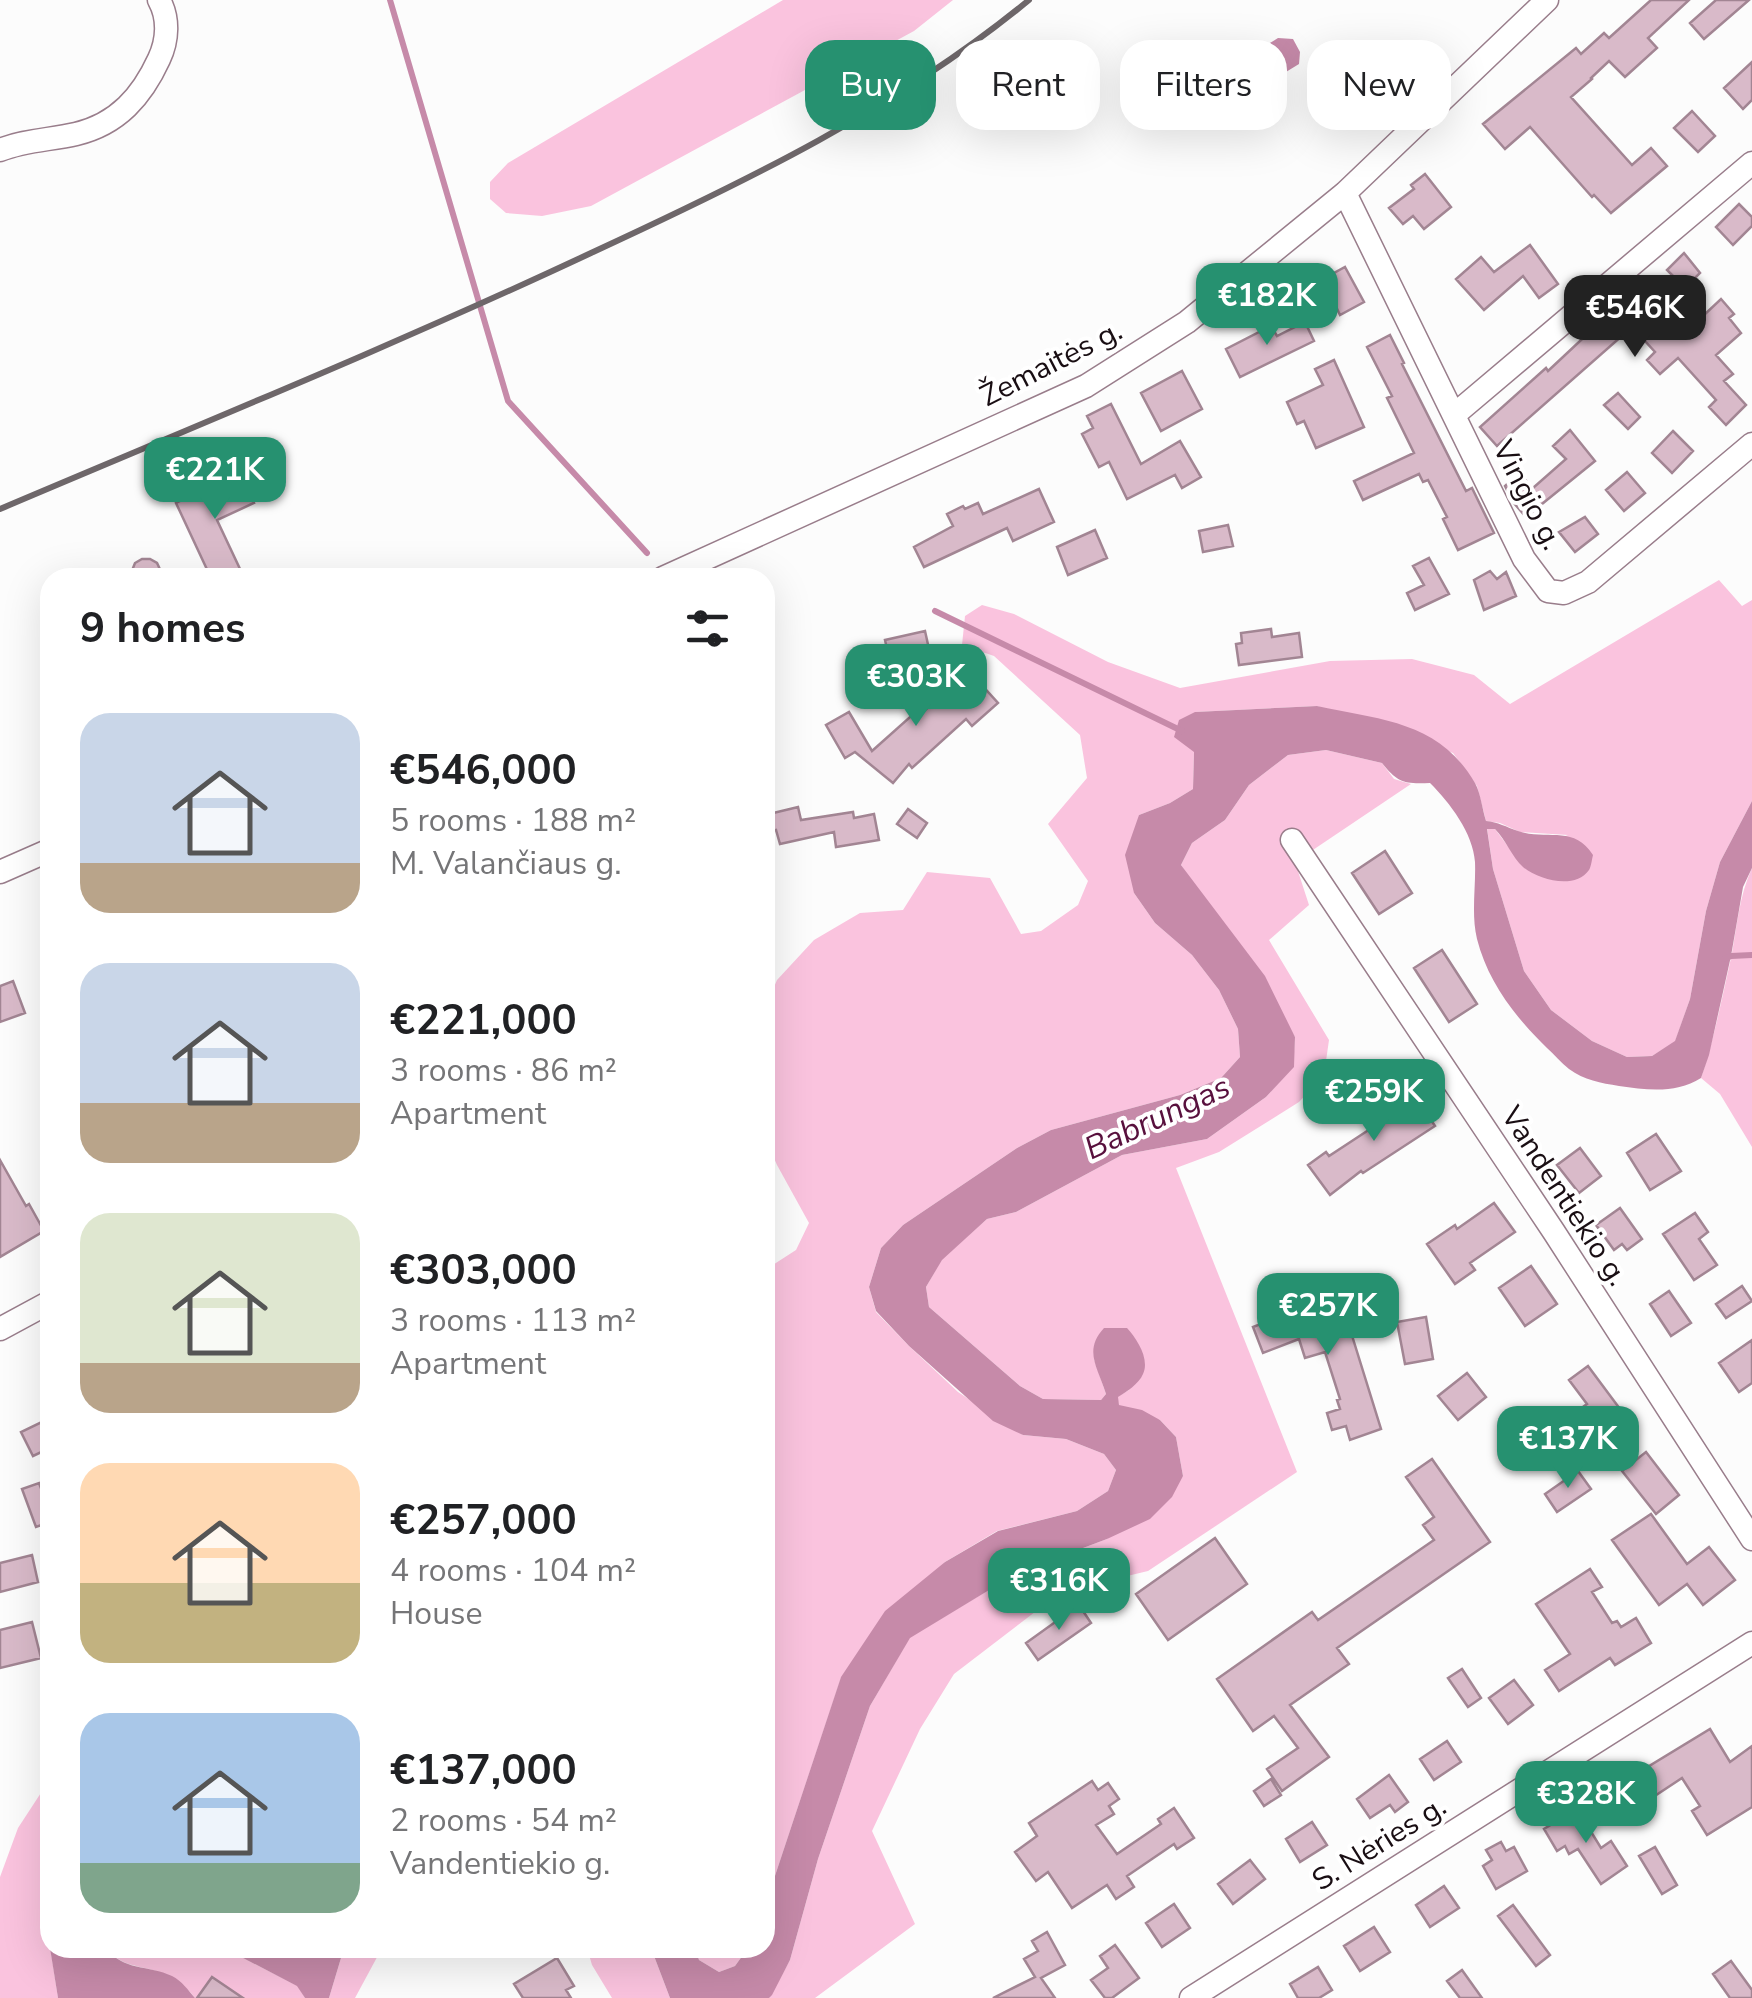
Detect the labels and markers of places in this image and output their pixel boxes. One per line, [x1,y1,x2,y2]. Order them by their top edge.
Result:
pin: €182K [1197,263,1337,348]
pin: €546K [1565,275,1705,360]
pin: €221K [145,437,285,522]
pin: €303K [846,644,986,729]
pin: €259K [1304,1059,1444,1144]
pin: €257K [1258,1273,1398,1358]
pin: €137K [1498,1406,1638,1491]
pin: €316K [989,1548,1129,1633]
pin: €328K [1516,1761,1656,1846]

